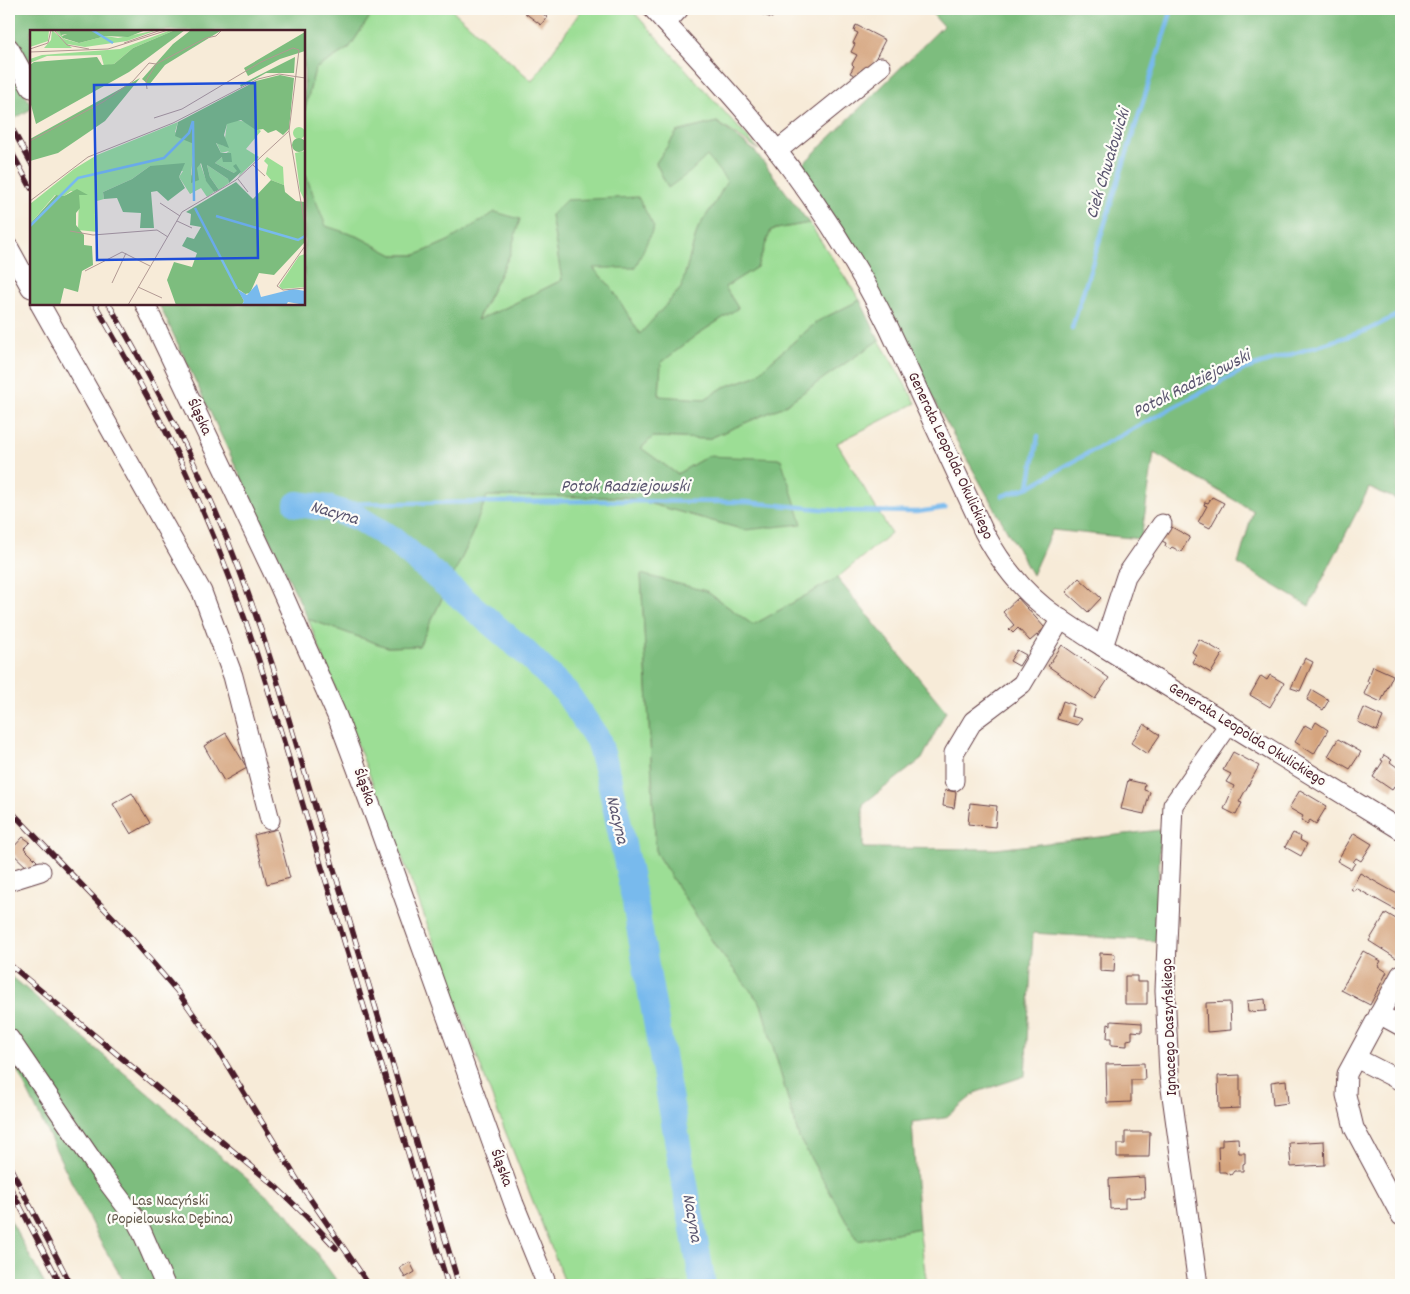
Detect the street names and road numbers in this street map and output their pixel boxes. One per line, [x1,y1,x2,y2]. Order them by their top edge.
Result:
street label: Generała Leopolda Okulickiego [901,369,999,543]
street label: Śląska [180,395,218,440]
street label: Generała Leopolda Okulickiego [1164,677,1330,793]
street label: Śląska [347,765,382,809]
street label: Ignacego Daszyńskiego [1156,958,1184,1096]
street label: Śląska [484,1146,519,1190]

